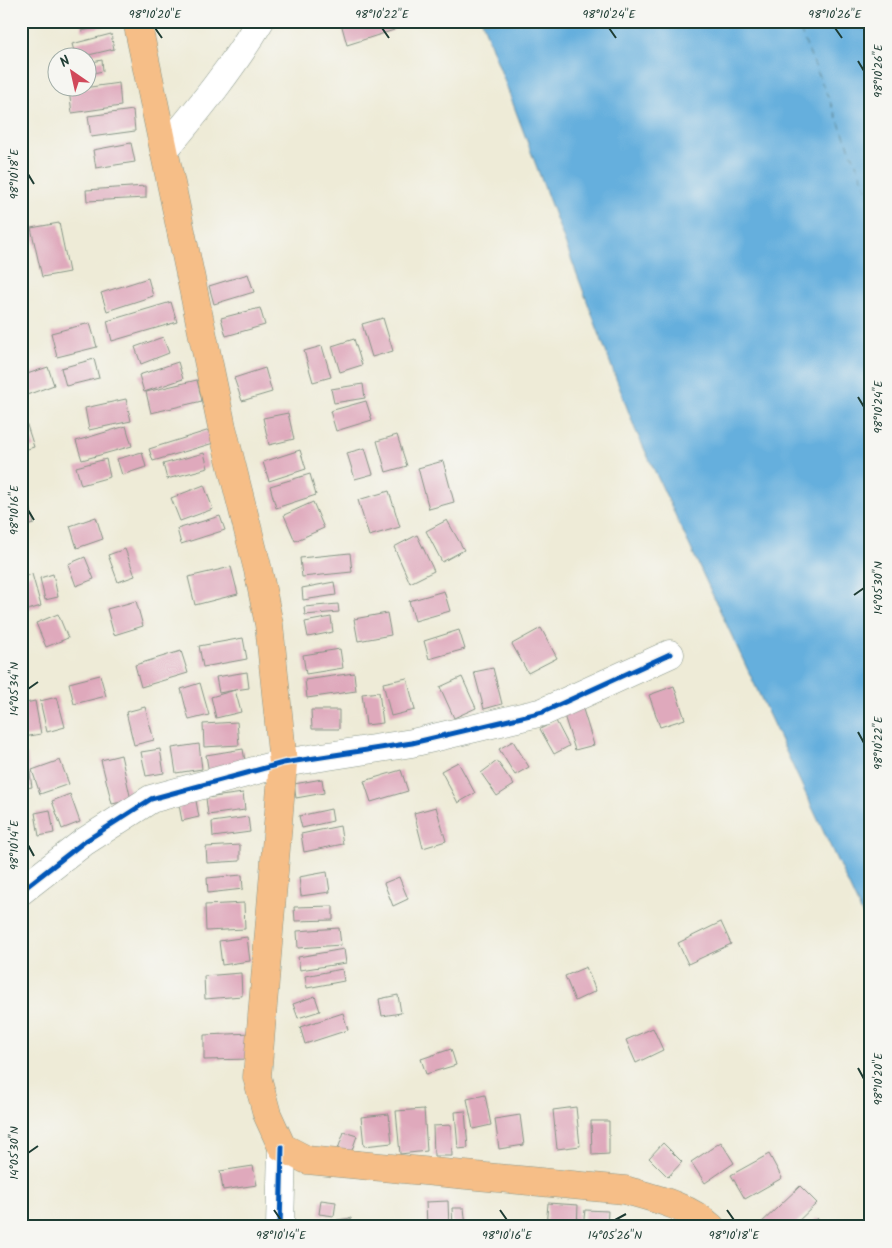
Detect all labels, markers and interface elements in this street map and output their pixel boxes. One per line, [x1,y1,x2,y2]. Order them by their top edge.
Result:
text: 98°10'20"E [129,5,182,24]
text: 98°10'22"E [355,5,410,24]
text: 98°10'24"E [582,5,637,24]
text: 98°10'26"E [808,5,863,24]
text: 98°10'26"E [869,43,888,98]
north arrow [48,48,98,98]
text: N [55,50,75,74]
text: 98°10'18"E [5,148,24,199]
text: 98°10'24"E [869,379,888,434]
text: 98°10'16"E [5,484,24,535]
text: 14°05'30"N [869,561,888,615]
text: 14°05'34"N [5,662,24,716]
text: 98°10'22"E [869,715,888,770]
text: 98°10'14"E [5,819,24,870]
text: 98°10'20"E [869,1052,888,1105]
text: 14°05'30"N [5,1126,24,1180]
text: 98°10'14"E [256,1226,307,1245]
text: 98°10'16"E [482,1226,533,1245]
text: 14°05'26"N [588,1226,642,1245]
text: 98°10'18"E [709,1226,760,1245]

